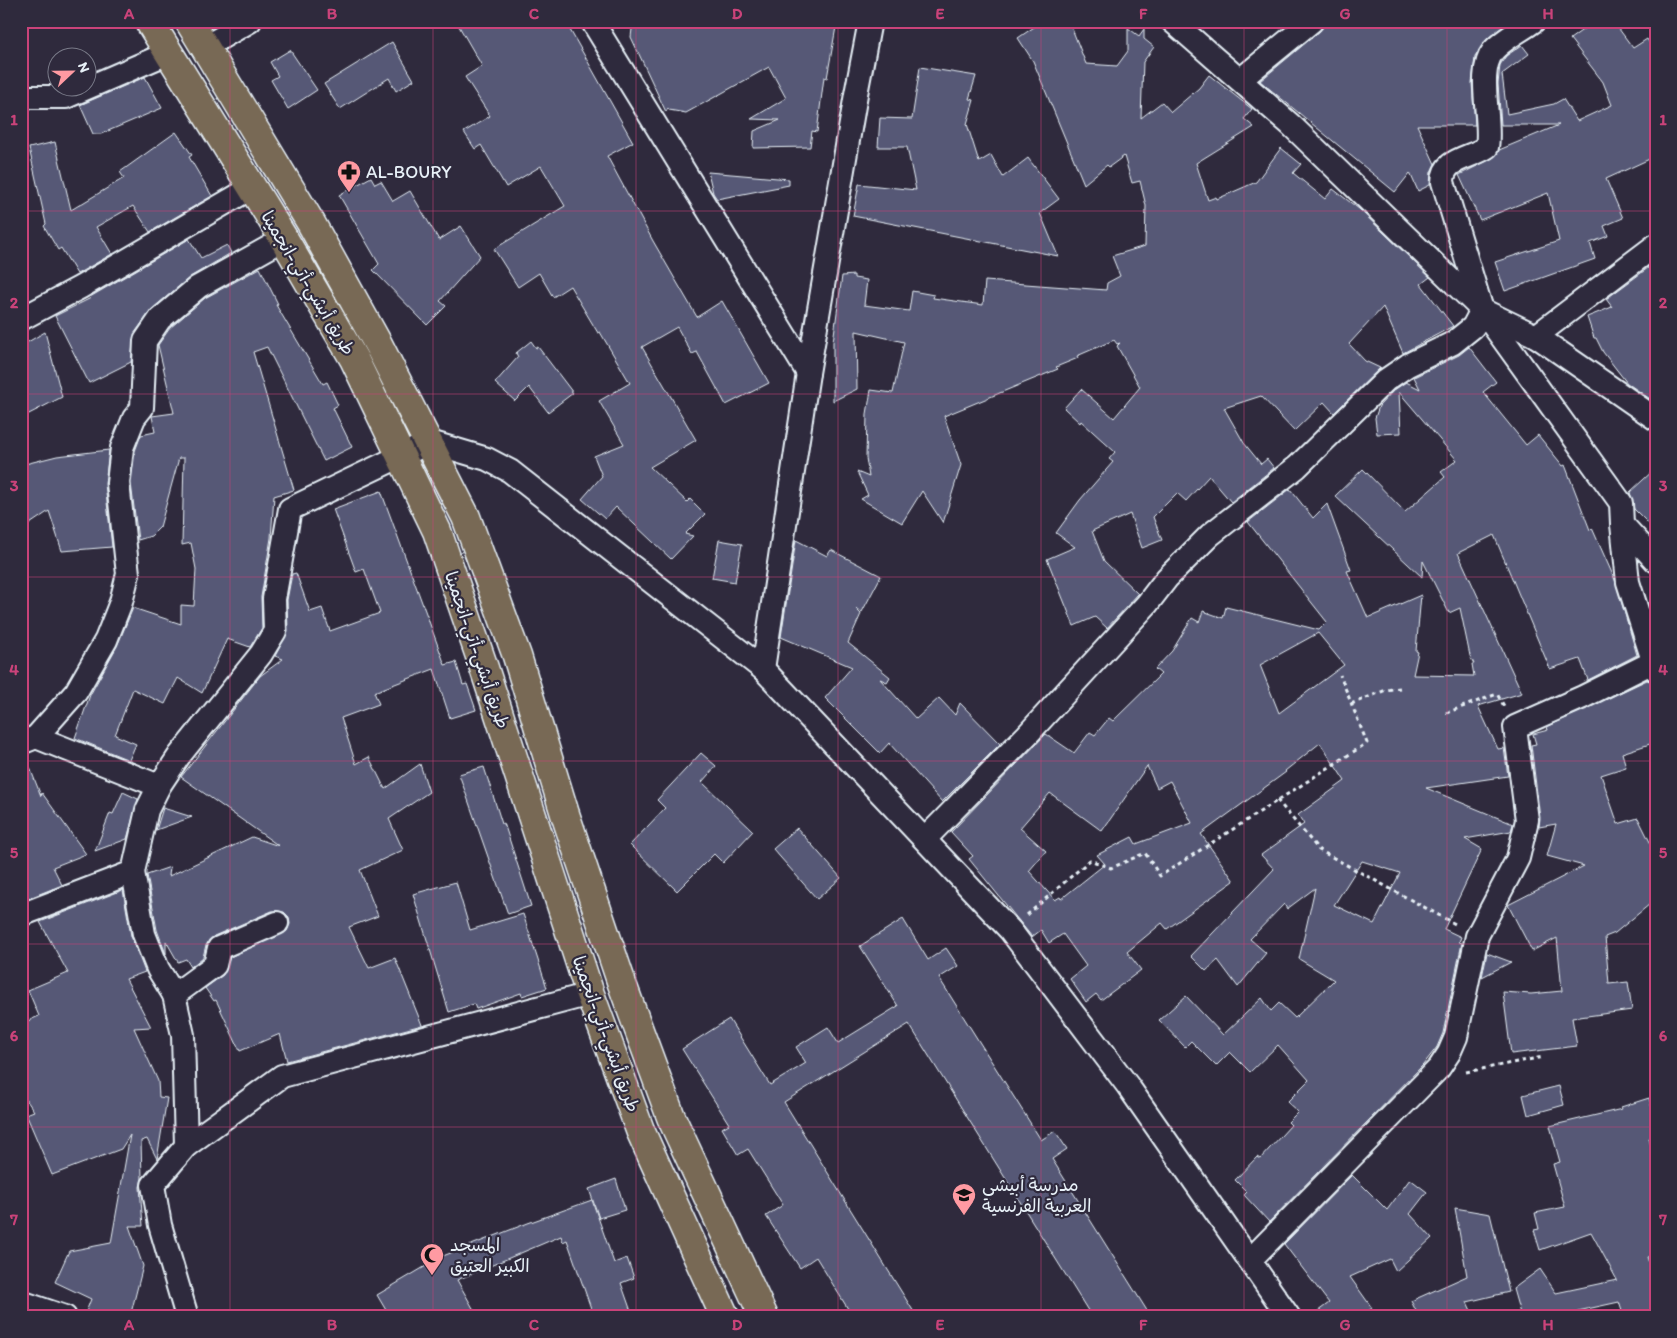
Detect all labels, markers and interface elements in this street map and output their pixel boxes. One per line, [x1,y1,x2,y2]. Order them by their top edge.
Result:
text: A [123,4,135,23]
text: B [327,4,338,23]
text: C [529,4,540,23]
text: D [732,4,743,23]
text: E [936,4,945,23]
text: F [1139,4,1148,23]
text: G [1339,4,1351,23]
text: H [1542,4,1554,23]
north arrow [48,48,98,98]
text: N [74,60,93,75]
text: 1 [10,110,18,129]
text: 1 [1659,110,1667,129]
pharmacy icon: AL-BOURY [336,159,362,193]
place label: AL-BOURY [366,161,452,183]
street label: طريق أبشي-أتي-انجمينا [252,207,360,362]
text: 2 [10,293,19,312]
text: 2 [1659,293,1668,312]
text: 3 [10,476,19,495]
text: 3 [1659,476,1668,495]
street label: طريق أبشي-أتي-انجمينا [435,569,514,733]
text: 4 [9,660,19,679]
text: 4 [1658,660,1668,679]
text: 5 [10,843,19,862]
text: 5 [1659,843,1668,862]
street label: طريق أبشي-أتي-انجمينا [563,953,644,1117]
text: 6 [10,1026,19,1045]
text: 6 [1659,1026,1668,1045]
place label: مدرسة أبيشي العربية الفرنسية [982,1174,1091,1217]
school or university icon: مدرسة أبيشي العربية الفرنسية [951,1182,977,1216]
text: 7 [9,1210,18,1229]
text: 7 [1658,1210,1667,1229]
place label: المسجد الكبير العتيق [450,1234,530,1277]
mosque icon: المسجد الكبير العتيق [419,1242,445,1276]
text: A [123,1315,135,1334]
text: B [327,1315,338,1334]
text: C [529,1315,540,1334]
text: D [732,1315,743,1334]
text: E [936,1315,945,1334]
text: F [1139,1315,1148,1334]
text: G [1339,1315,1351,1334]
text: H [1542,1315,1554,1334]

